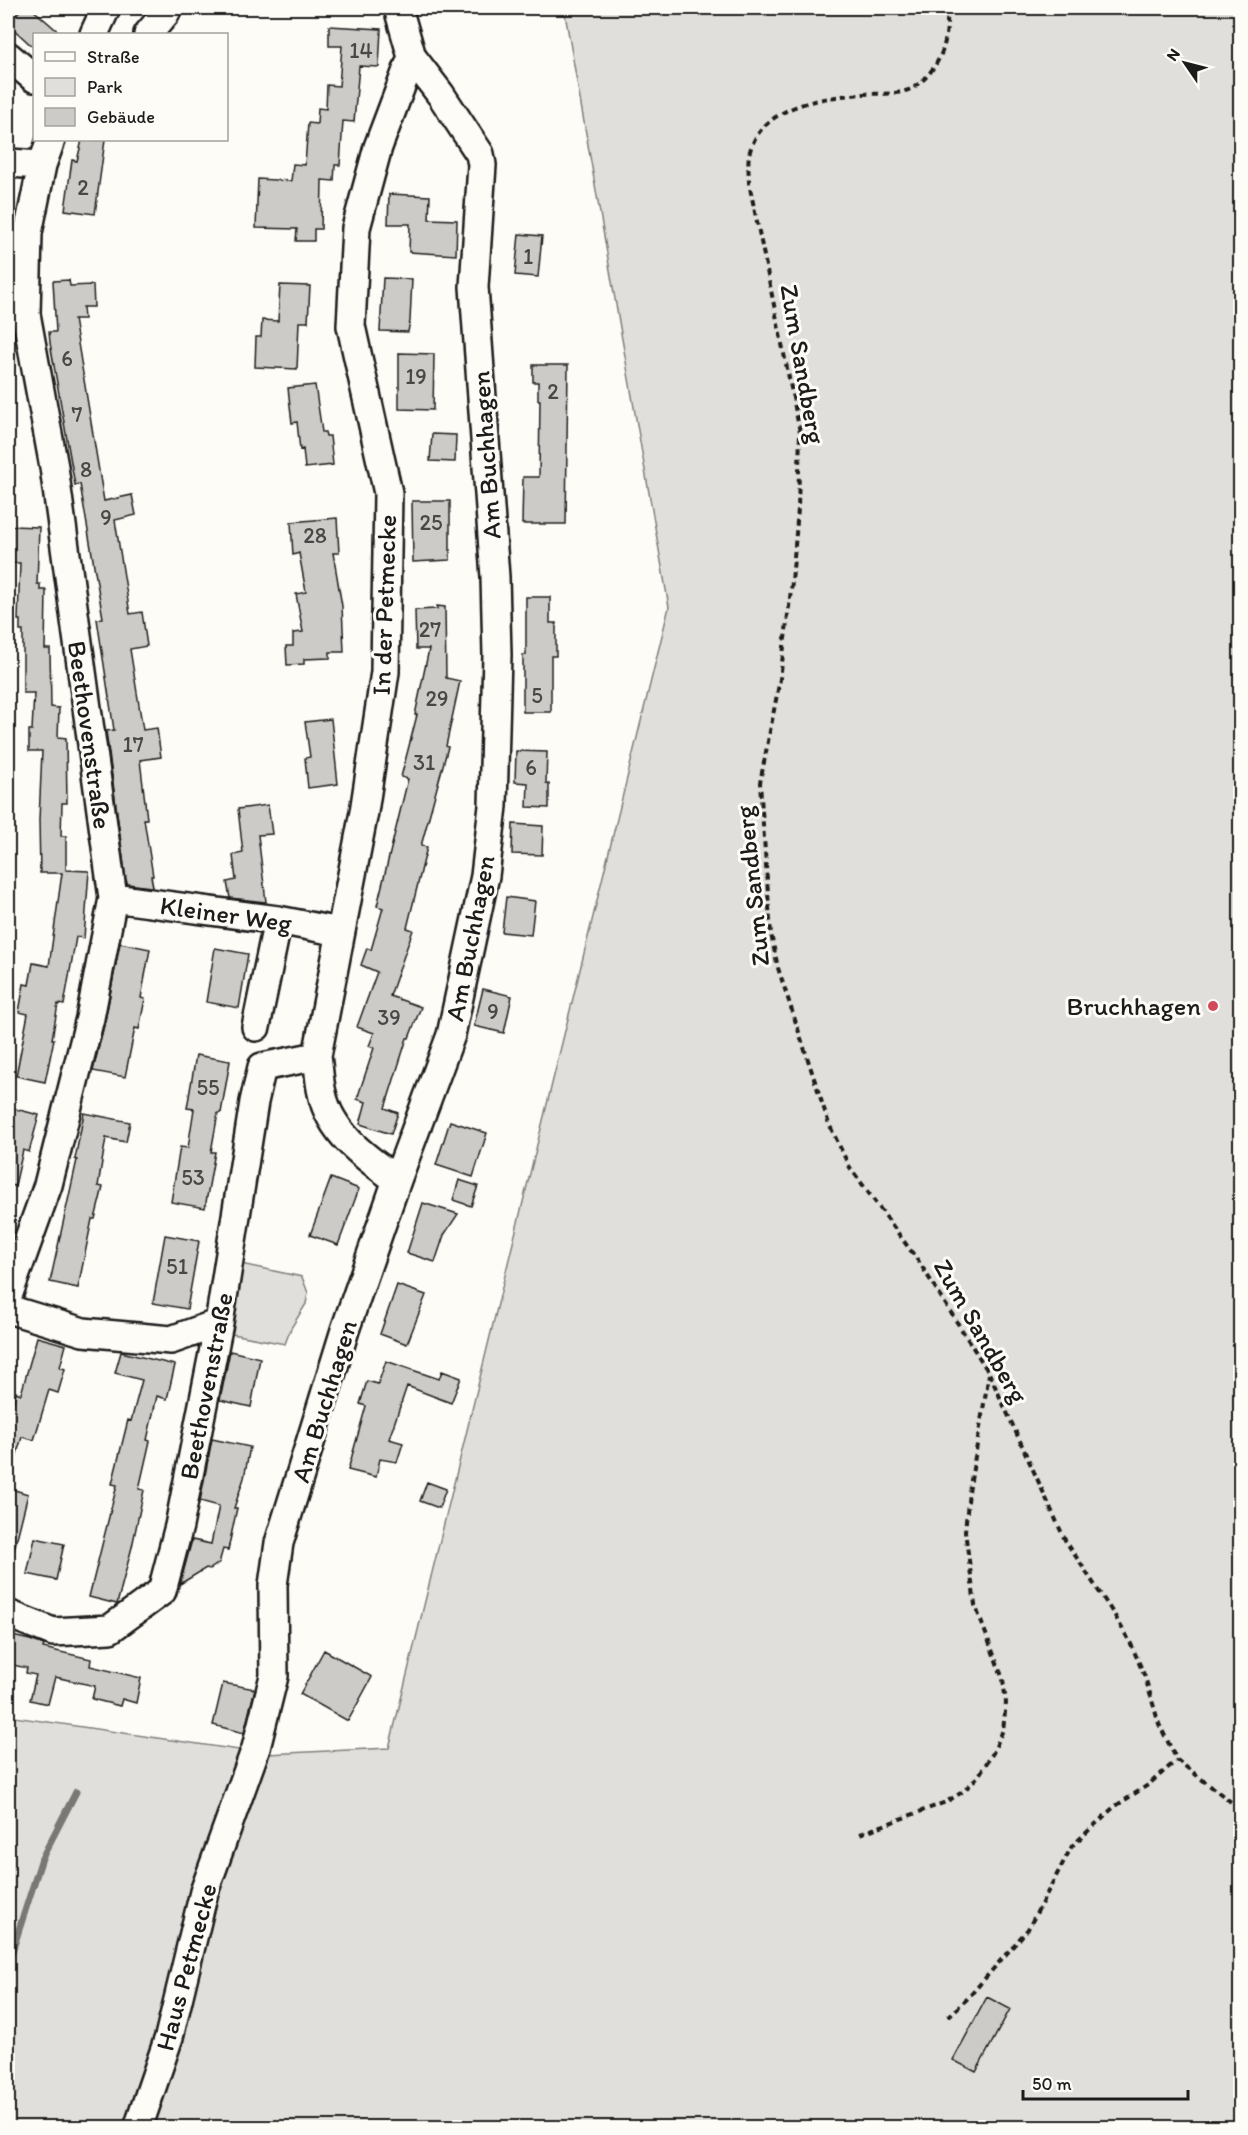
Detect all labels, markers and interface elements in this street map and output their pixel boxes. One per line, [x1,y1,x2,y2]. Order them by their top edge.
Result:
legend [33,33,228,141]
north arrow [1155,33,1215,93]
house number: 14 [349,37,373,64]
text: N [1162,45,1184,65]
text: Straße [87,46,140,68]
text: Park [87,76,122,98]
text: Gebäude [87,106,155,128]
house number: 2 [77,174,89,201]
house number: 1 [523,243,533,270]
street label: Zum Sandberg [773,282,833,447]
house number: 6 [61,345,73,372]
house number: 19 [405,363,427,390]
street label: Am Buchhagen [464,370,508,540]
house number: 2 [547,378,559,405]
house number: 7 [72,401,83,428]
house number: 8 [80,456,92,483]
house number: 9 [100,504,112,531]
house number: 25 [419,509,443,536]
street label: In der Petmecke [365,514,403,696]
house number: 28 [303,522,327,549]
house number: 27 [419,616,441,643]
street label: Beethovenstraße [61,639,119,831]
house number: 5 [531,682,543,709]
house number: 29 [425,685,449,712]
house number: 17 [122,731,144,758]
house number: 31 [413,749,435,776]
house number: 6 [525,754,537,781]
street label: Zum Sandberg [728,803,776,968]
street label: Am Buchhagen [438,852,502,1024]
street label: Kleiner Weg [158,889,295,939]
place label: Bruchhagen [1067,990,1201,1022]
house number: 9 [487,998,499,1025]
marker: Bruchhagen [1206,999,1220,1013]
house number: 39 [377,1004,401,1031]
house number: 55 [196,1074,220,1101]
house number: 53 [181,1164,205,1191]
house number: 51 [166,1253,188,1280]
street label: Zum Sandberg [927,1253,1036,1409]
street label: Beethovenstraße [172,1290,240,1482]
street label: Am Buchhagen [284,1316,364,1486]
street label: Haus Petmecke [148,1880,224,2054]
scale bar [1023,2063,1188,2101]
text: 50 m [1032,2073,1072,2095]

